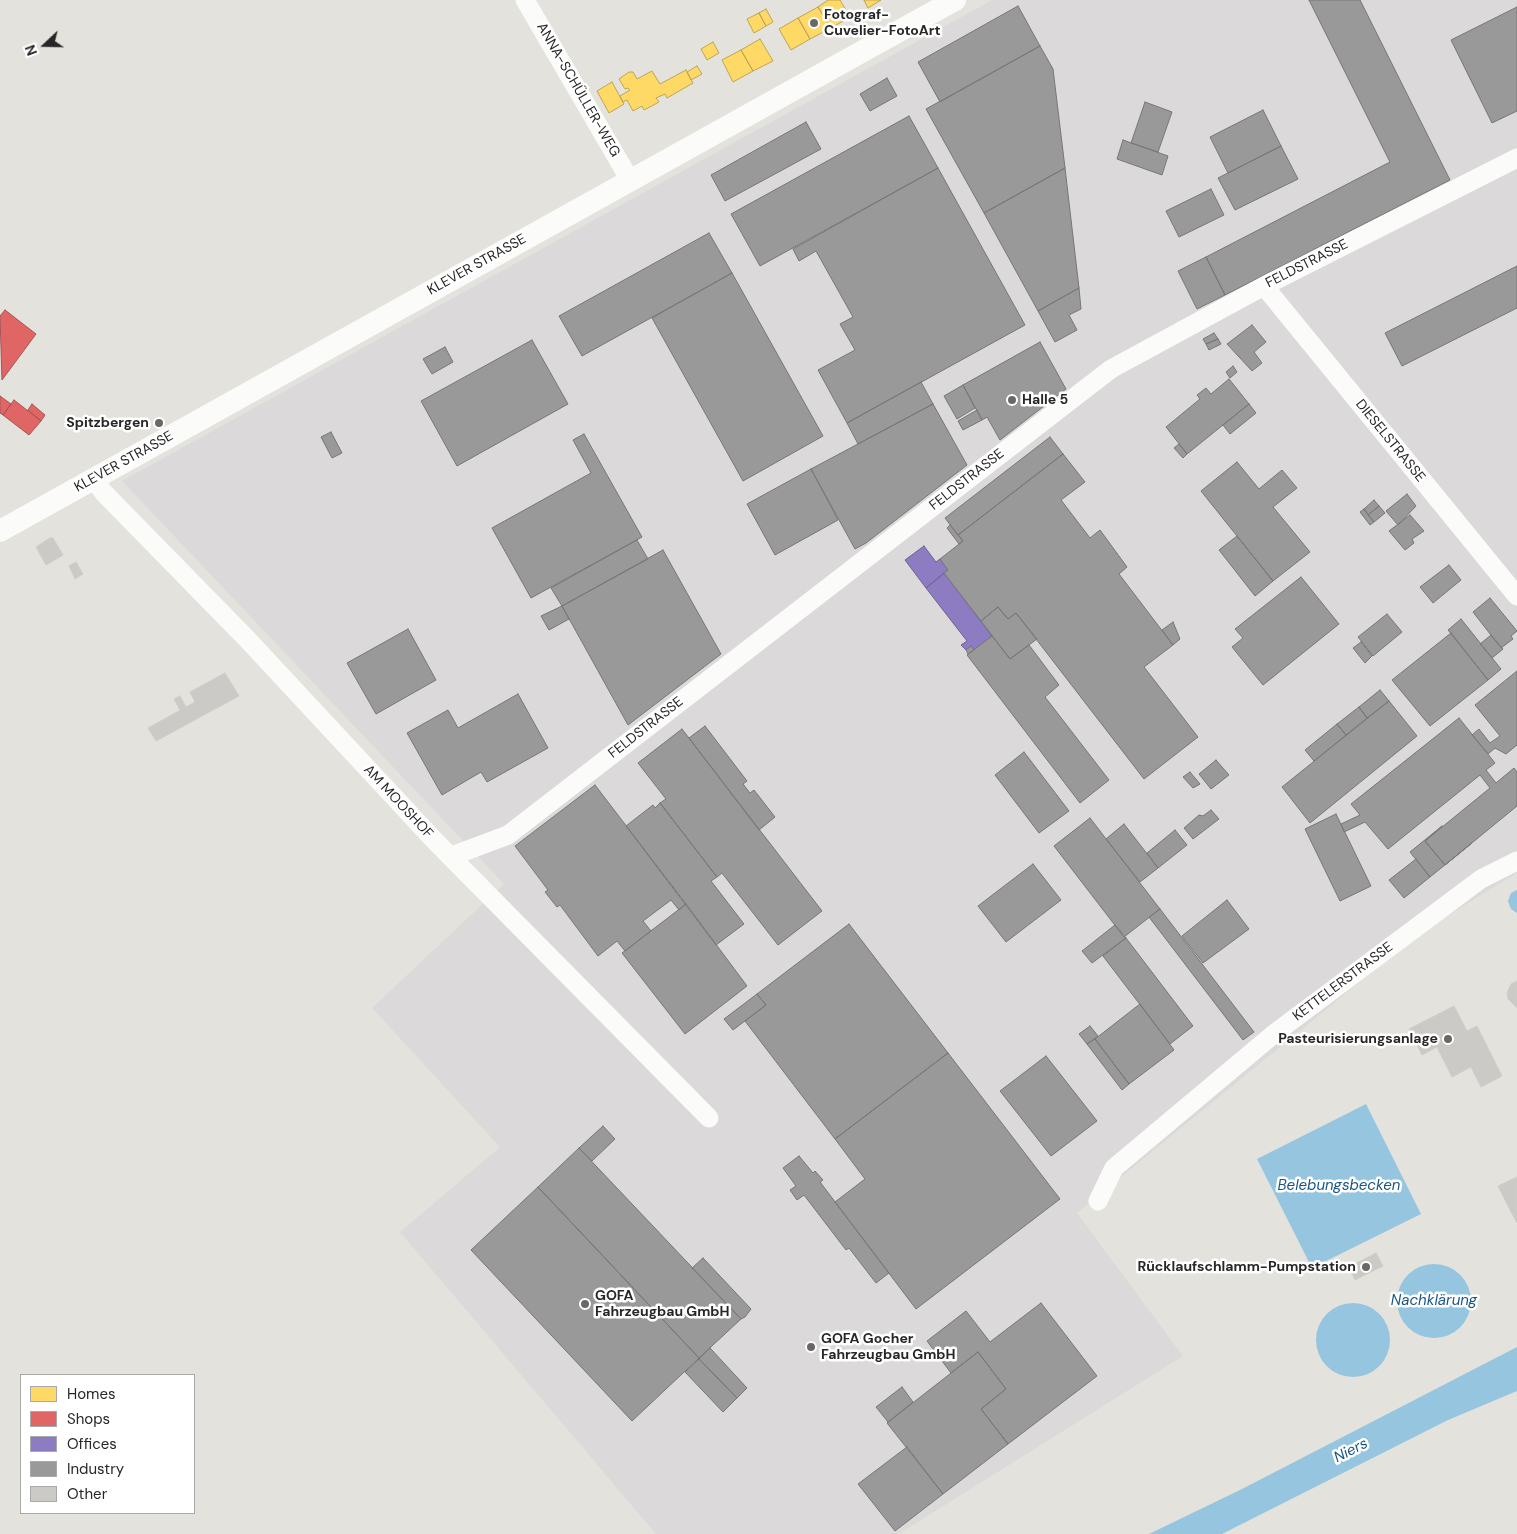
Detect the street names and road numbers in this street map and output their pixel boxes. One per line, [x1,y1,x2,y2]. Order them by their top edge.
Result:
street label: ANNA-SCHÜLLER-WEG [533,20,623,160]
street label: KLEVER STRASSE [425,231,529,299]
street label: FELDSTRASSE [1263,236,1351,292]
street label: DIESELSTRASSE [1352,396,1428,486]
street label: KLEVER STRASSE [72,428,176,496]
street label: FELDSTRASSE [926,446,1008,514]
street label: FELDSTRASSE [605,694,687,762]
street label: AM MOOSHOF [360,762,436,842]
street label: KETTELERSTRASSE [1290,939,1396,1025]

